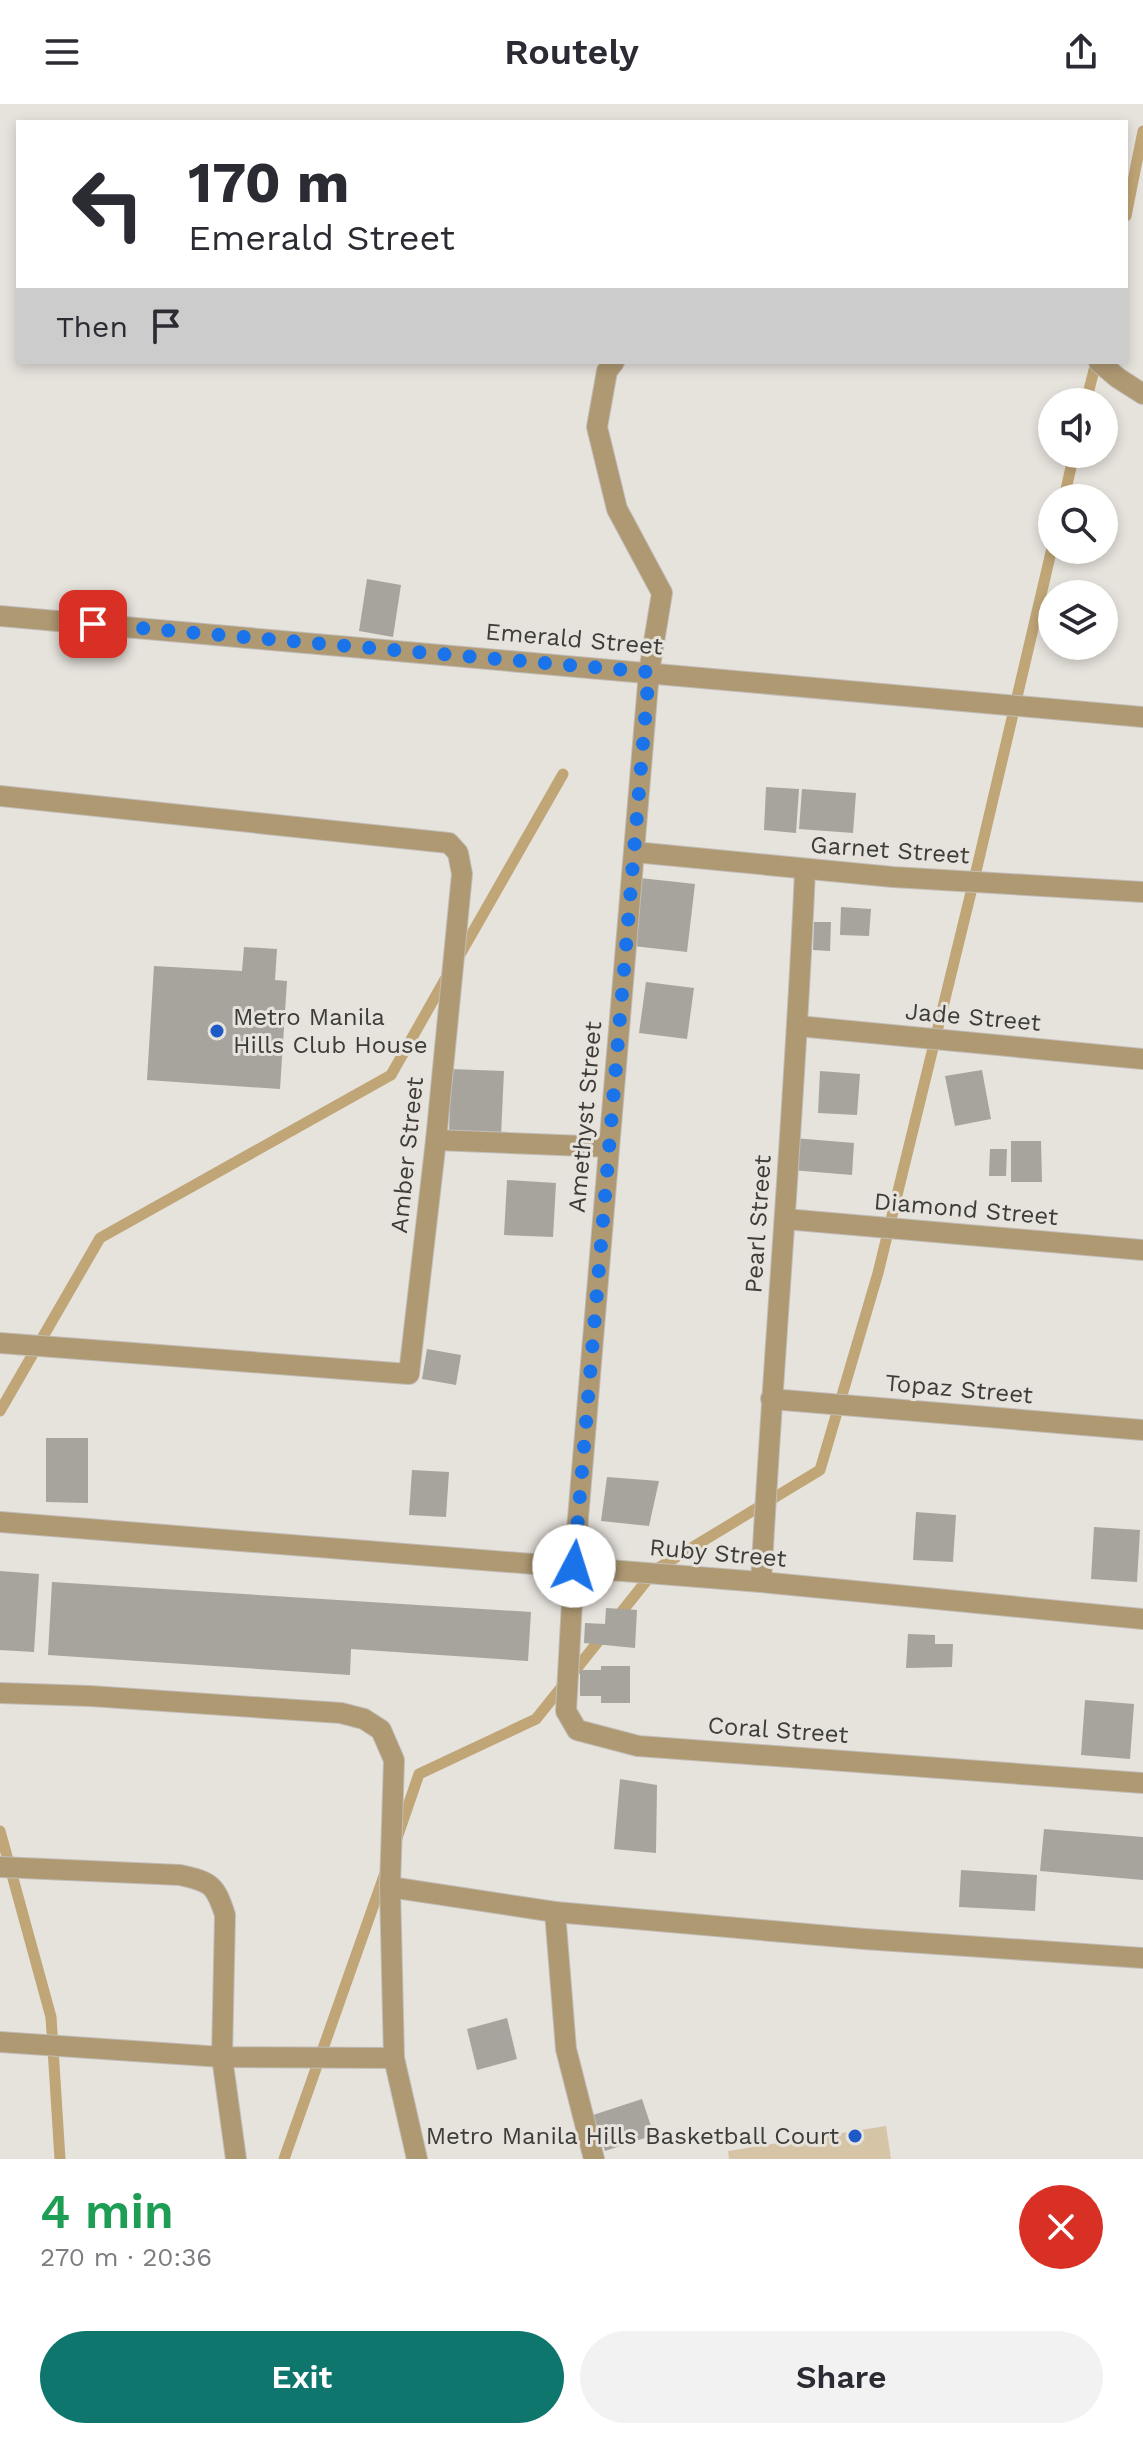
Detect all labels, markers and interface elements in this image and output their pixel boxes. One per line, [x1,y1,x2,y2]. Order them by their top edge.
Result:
icon: menu [40,30,84,74]
icon: share [1059,30,1103,74]
text: Routely [504,31,639,73]
text: 170 m [188,150,350,216]
icon: left [56,152,160,256]
text: Emerald Street [188,217,455,259]
icon: arrive [144,304,188,348]
text: Then [56,309,128,344]
map controls [1038,388,1118,660]
button: sound [1038,388,1118,468]
button: search [1038,484,1118,564]
button: layers [1038,580,1118,660]
pin [59,590,127,658]
icon: arrive [71,602,115,646]
street label: Emerald Street [484,617,664,661]
street label: Garnet Street [809,830,971,870]
street label: Jade Street [904,997,1042,1037]
place label: Metro Manila Hills Club House [233,1003,428,1059]
street label: Amethyst Street [563,1020,607,1214]
marker: Metro Manila Hills Club House [208,1022,226,1040]
street label: Amber Street [385,1075,429,1235]
street label: Pearl Street [739,1154,777,1294]
street label: Diamond Street [873,1187,1059,1231]
street label: Topaz Street [884,1369,1034,1409]
position arrow [532,1524,616,1608]
street label: Ruby Street [648,1533,788,1573]
street label: Coral Street [707,1711,849,1749]
place label: Metro Manila Hills Basketball Court [426,2122,839,2150]
marker: Metro Manila Hills Basketball Court [846,2127,864,2145]
text: 4 min [40,2183,174,2240]
button: close [1019,2185,1103,2269]
text: 270 m · 20:36 [40,2242,212,2272]
button: Exit [40,2331,564,2423]
button: Share [580,2331,1103,2423]

